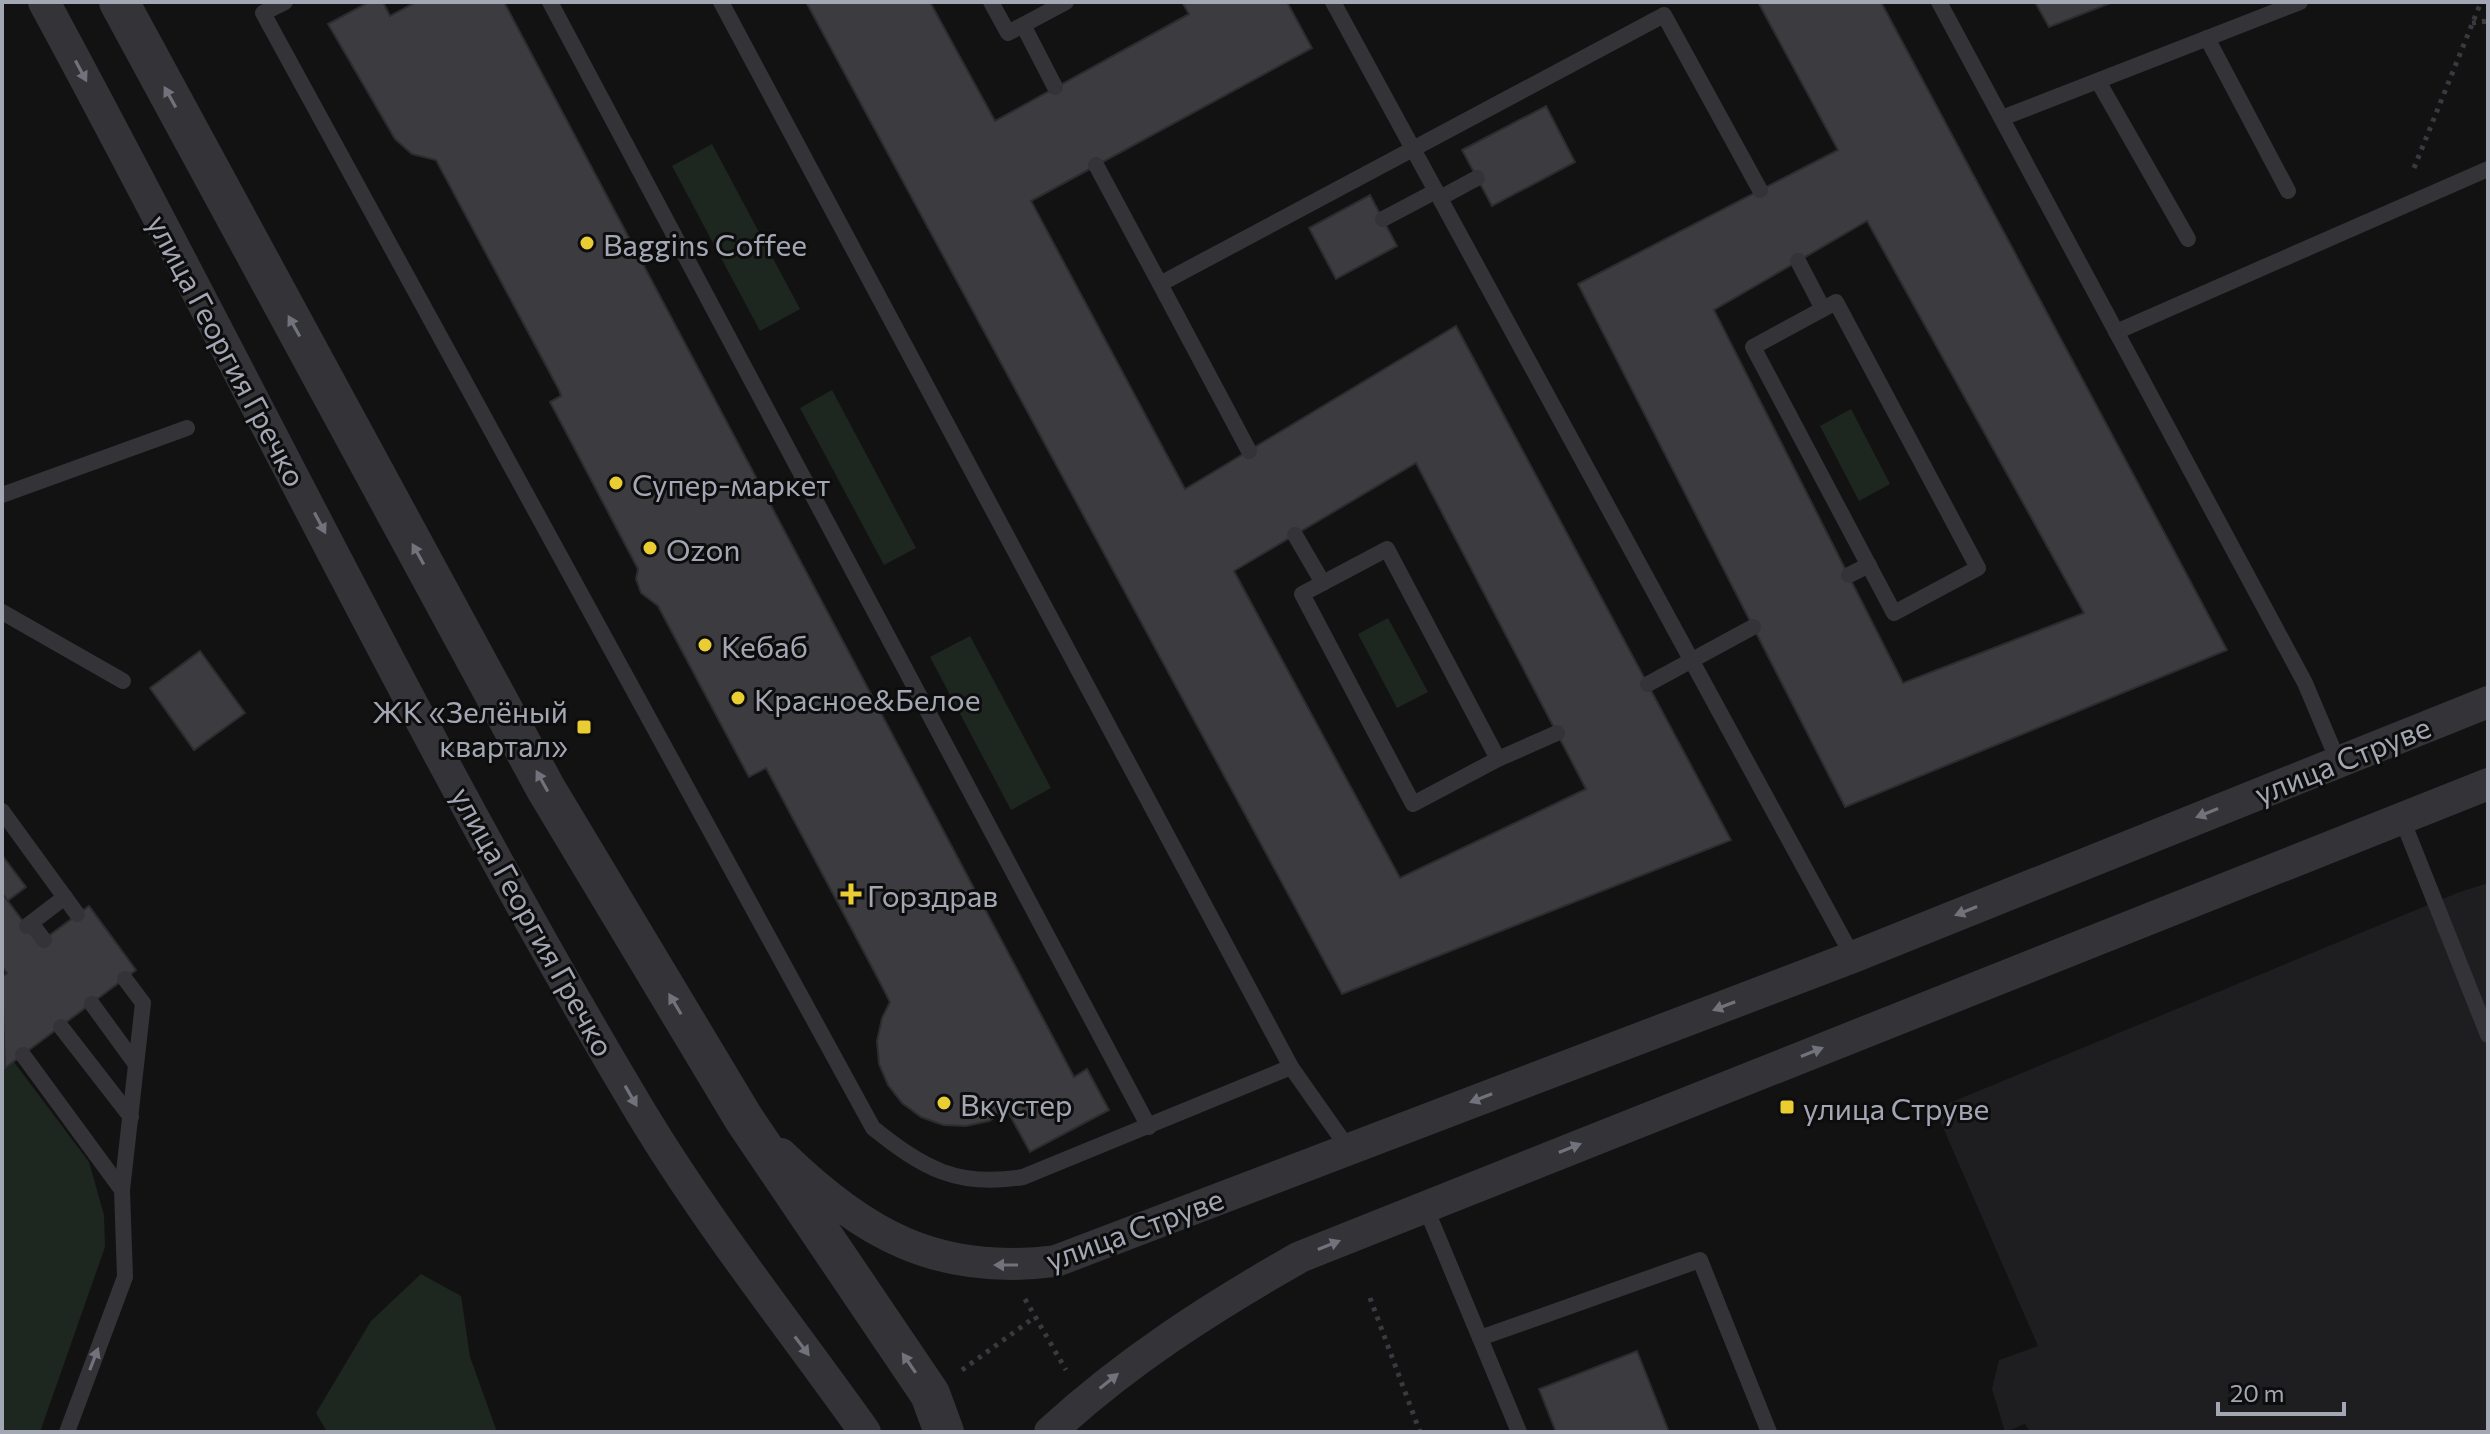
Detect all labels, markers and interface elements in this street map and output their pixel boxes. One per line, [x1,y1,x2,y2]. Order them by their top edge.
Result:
one-way arrow [75,59,88,82]
one-way arrow [163,86,176,109]
street label: улица Георгия Гречко [141,208,315,492]
place label: Baggins Coffee [603,225,807,262]
marker: Baggins Coffee [578,234,596,252]
one-way arrow [287,314,301,337]
place label: Супер-маркет [632,465,830,502]
marker: Супер-маркет [607,474,625,492]
one-way arrow [313,512,327,535]
place label: Ozon [666,530,741,567]
marker: Ozon [641,539,659,557]
one-way arrow [411,543,425,566]
place label: Кебаб [721,627,808,664]
marker: Кебаб [696,636,714,654]
place label: Красное&Белое [754,680,981,717]
marker: Красное&Белое [729,689,747,707]
place label: ЖК «Зелёный квартал» [372,692,568,763]
street label: улица Струве [2249,707,2435,811]
marker: ЖК «Зелёный квартал» [575,718,593,736]
one-way arrow [535,770,549,792]
street label: улица Георгия Гречко [444,780,624,1062]
one-way arrow [2195,807,2219,820]
place label: Горздрав [867,876,998,913]
marker: Горздрав [842,885,860,903]
one-way arrow [1954,905,1978,918]
one-way arrow [668,993,682,1015]
one-way arrow [1712,1000,1736,1013]
one-way arrow [1800,1045,1824,1058]
one-way arrow [624,1085,638,1107]
place label: Вкустер [960,1085,1073,1122]
place label: улица Струве [1803,1089,1989,1126]
one-way arrow [1469,1092,1493,1105]
marker: Вкустер [935,1094,953,1112]
marker: улица Струве [1778,1098,1796,1116]
one-way arrow [1558,1141,1582,1154]
street label: улица Струве [1040,1179,1228,1277]
one-way arrow [1317,1238,1341,1251]
one-way arrow [993,1259,1018,1272]
one-way arrow [793,1336,809,1356]
one-way arrow [88,1347,101,1371]
one-way arrow [902,1352,917,1374]
scale bar [2218,1366,2344,1416]
one-way arrow [1099,1373,1119,1390]
text: 20 m [2230,1378,2284,1407]

